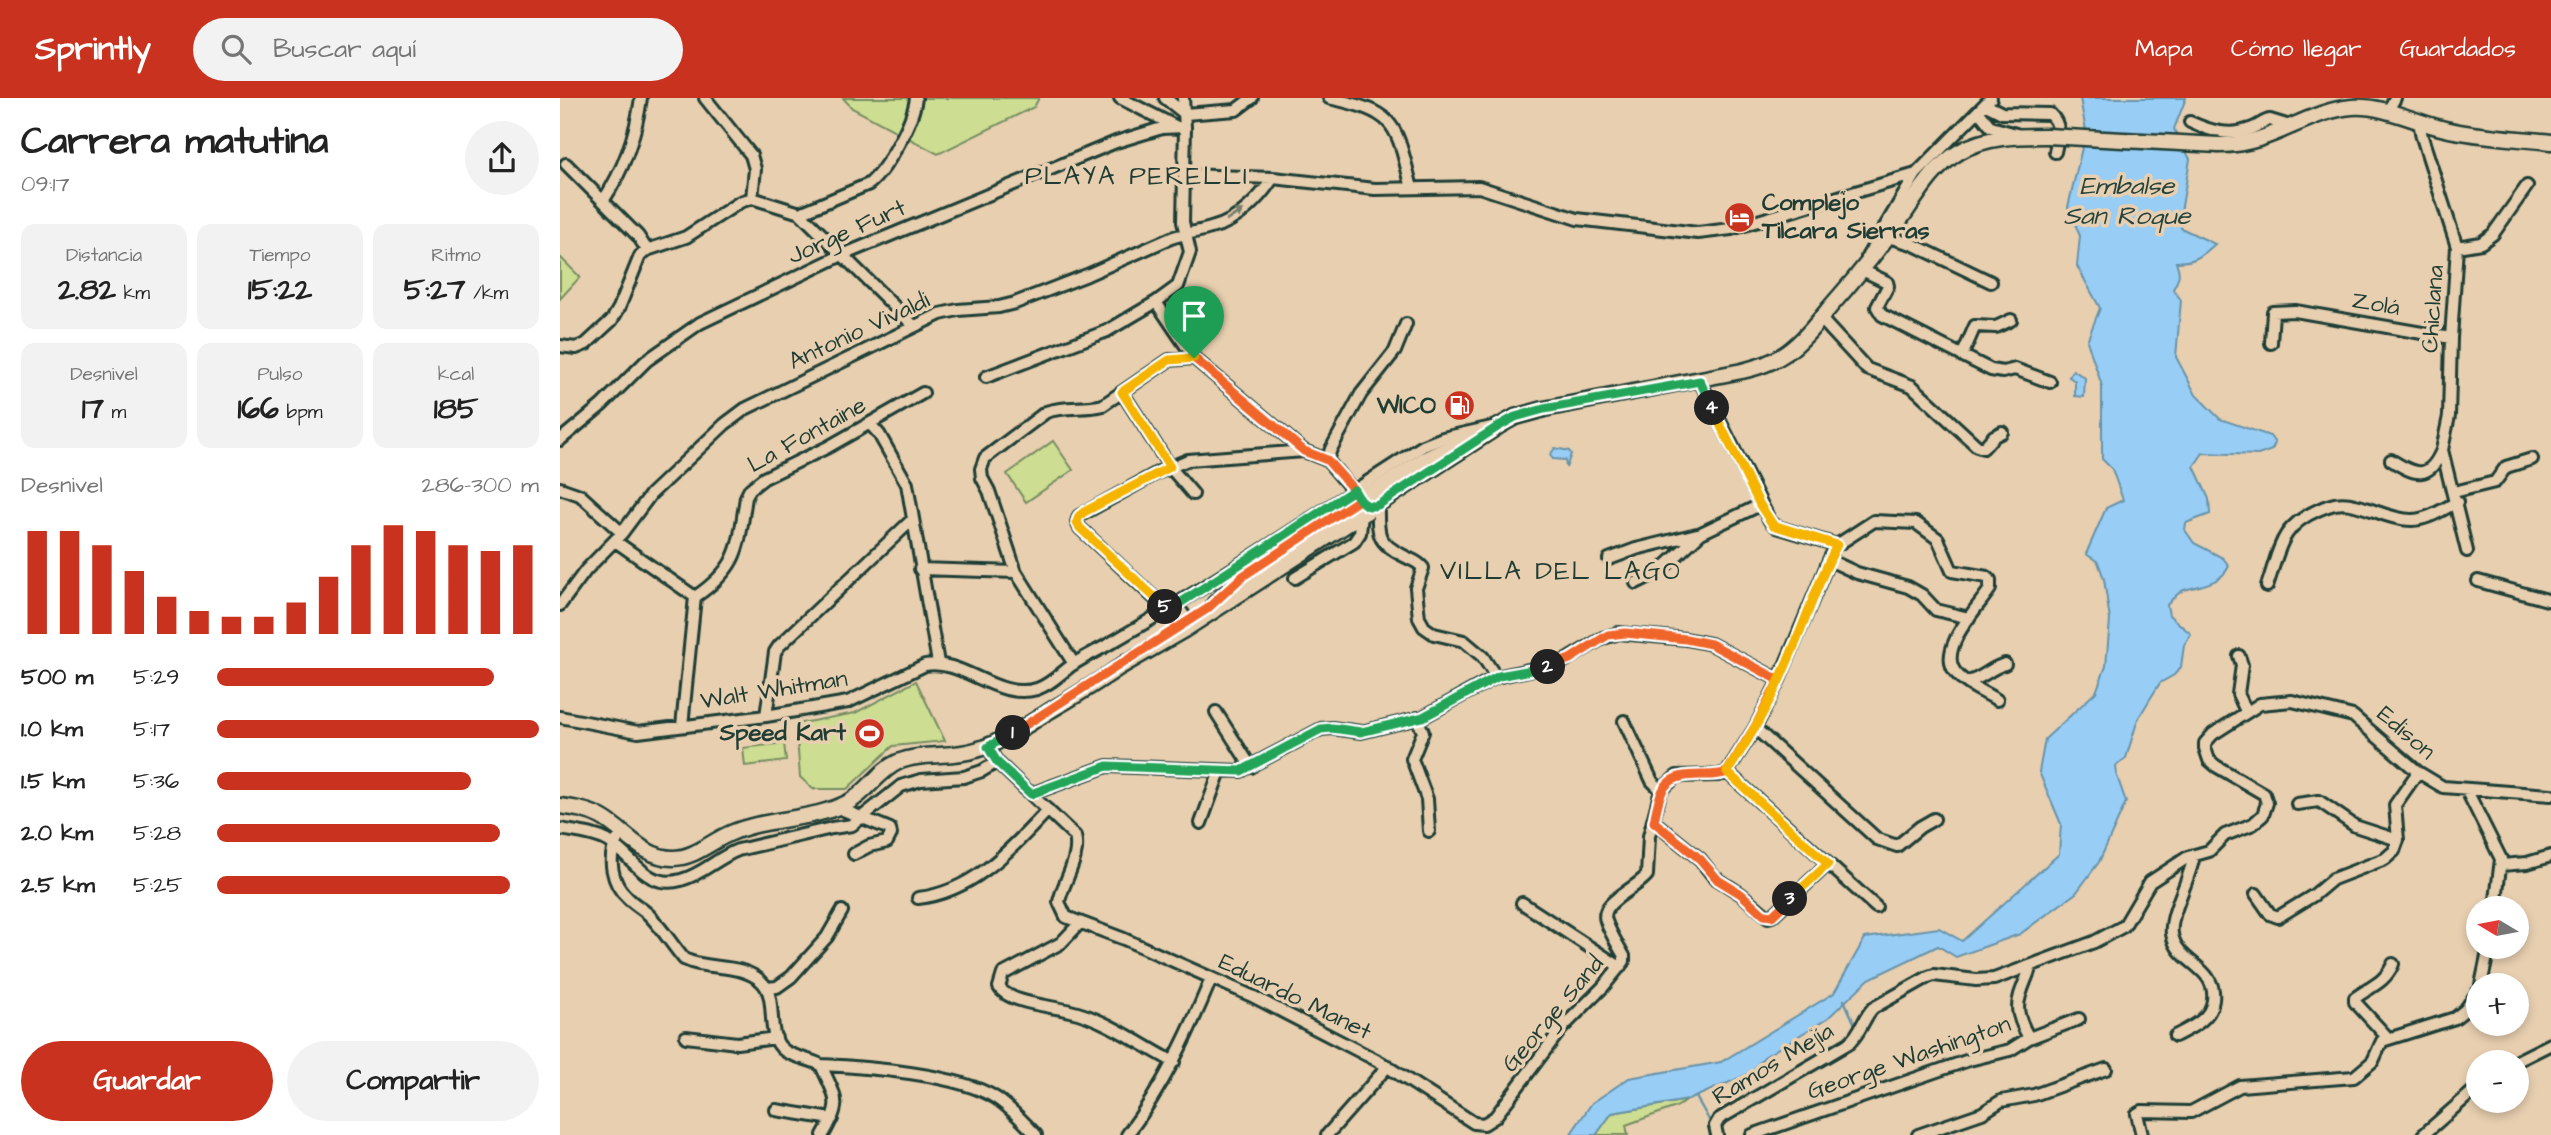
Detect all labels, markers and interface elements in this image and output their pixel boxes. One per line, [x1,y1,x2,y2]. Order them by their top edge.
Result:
search box [193,18,683,81]
text: Sprintly [35,26,151,72]
icon: search [217,30,255,68]
text: Buscar aquí [273,31,416,67]
text: Mapa [2135,32,2193,66]
text: Cómo llegar [2231,32,2361,66]
text: Guardados [2399,32,2516,66]
text: Carrera matutina [21,116,328,168]
button: share [465,121,539,195]
district label: PLAYA PERELLI [1025,158,1249,194]
text: 09:17 [21,168,70,200]
water label: Embalse San Roque [2063,168,2192,234]
place label: Complejo Tilcara Sierras [1761,186,1930,248]
street label: Jorge Furt [782,191,912,274]
hotel icon: Complejo Tilcara Sierras [1722,200,1756,234]
one-way arrow [1225,209,1245,222]
text: Distancia [66,242,142,269]
text: Tiempo [249,242,311,269]
text: Ritmo [431,242,481,269]
street label: Chiclana [2413,264,2453,354]
text: 2.82 [58,269,116,311]
text: 15:22 [248,269,312,311]
text: 5:27 [404,269,466,311]
text: km [116,280,150,307]
text: /km [466,280,508,307]
street label: Antonio Vivaldi [783,283,936,379]
street label: Zolá [2349,283,2403,325]
pin [1164,286,1224,358]
icon: arrive [1175,297,1213,335]
text: Desnivel [70,361,138,388]
text: Pulso [258,361,302,388]
text: kcal [438,361,474,388]
text: 17 [82,388,104,430]
text: 166 [237,388,279,430]
text: 185 [434,388,478,430]
street label: La Fontaine [741,388,873,482]
place label: WICO [1376,389,1436,423]
fuel station icon: WICO [1442,389,1476,423]
pin: 4 [1694,390,1730,426]
text: 4 [1705,394,1718,421]
text: m [104,399,126,426]
text: bpm [279,399,323,426]
text: Desnivel [21,469,103,501]
text: 286–300 m [422,469,539,501]
district label: VILLA DEL LAGO [1440,553,1682,589]
pin: 5 [1148,589,1182,624]
text: 5 [1158,593,1171,620]
pin: 2 [1530,650,1566,684]
text: 2 [1542,653,1553,680]
text: 500 m [21,661,93,693]
text: 5:29 [133,661,179,693]
street label: Walt Whitman [698,662,850,718]
street label: Edison [2369,698,2443,768]
text: 1.0 km [21,713,83,745]
text: 5:17 [133,713,170,745]
place label: Speed Kart [719,716,846,750]
sports icon: Speed Kart [852,716,886,750]
pin: 1 [995,716,1030,750]
text: 1 [1011,719,1014,746]
text: 1.5 km [21,765,85,797]
text: 5:36 [133,765,179,797]
text: 2.0 km [21,817,93,849]
text: 5:28 [133,817,181,849]
text: 2.5 km [21,869,95,901]
text: 5:25 [133,869,183,901]
pin: 3 [1772,882,1808,916]
text: 3 [1785,885,1794,912]
north arrow [2466,896,2529,959]
map controls [2466,896,2529,1113]
street label: Eduardo Manet [1213,945,1377,1049]
street label: George Sand [1494,948,1613,1080]
button: + [2466,973,2529,1036]
street label: George Washington [1803,1007,2016,1110]
street label: Ramos Mejía [1706,1014,1840,1114]
button: Guardar [21,1041,273,1121]
button: Compartir [287,1041,539,1121]
button: − [2466,1050,2529,1113]

